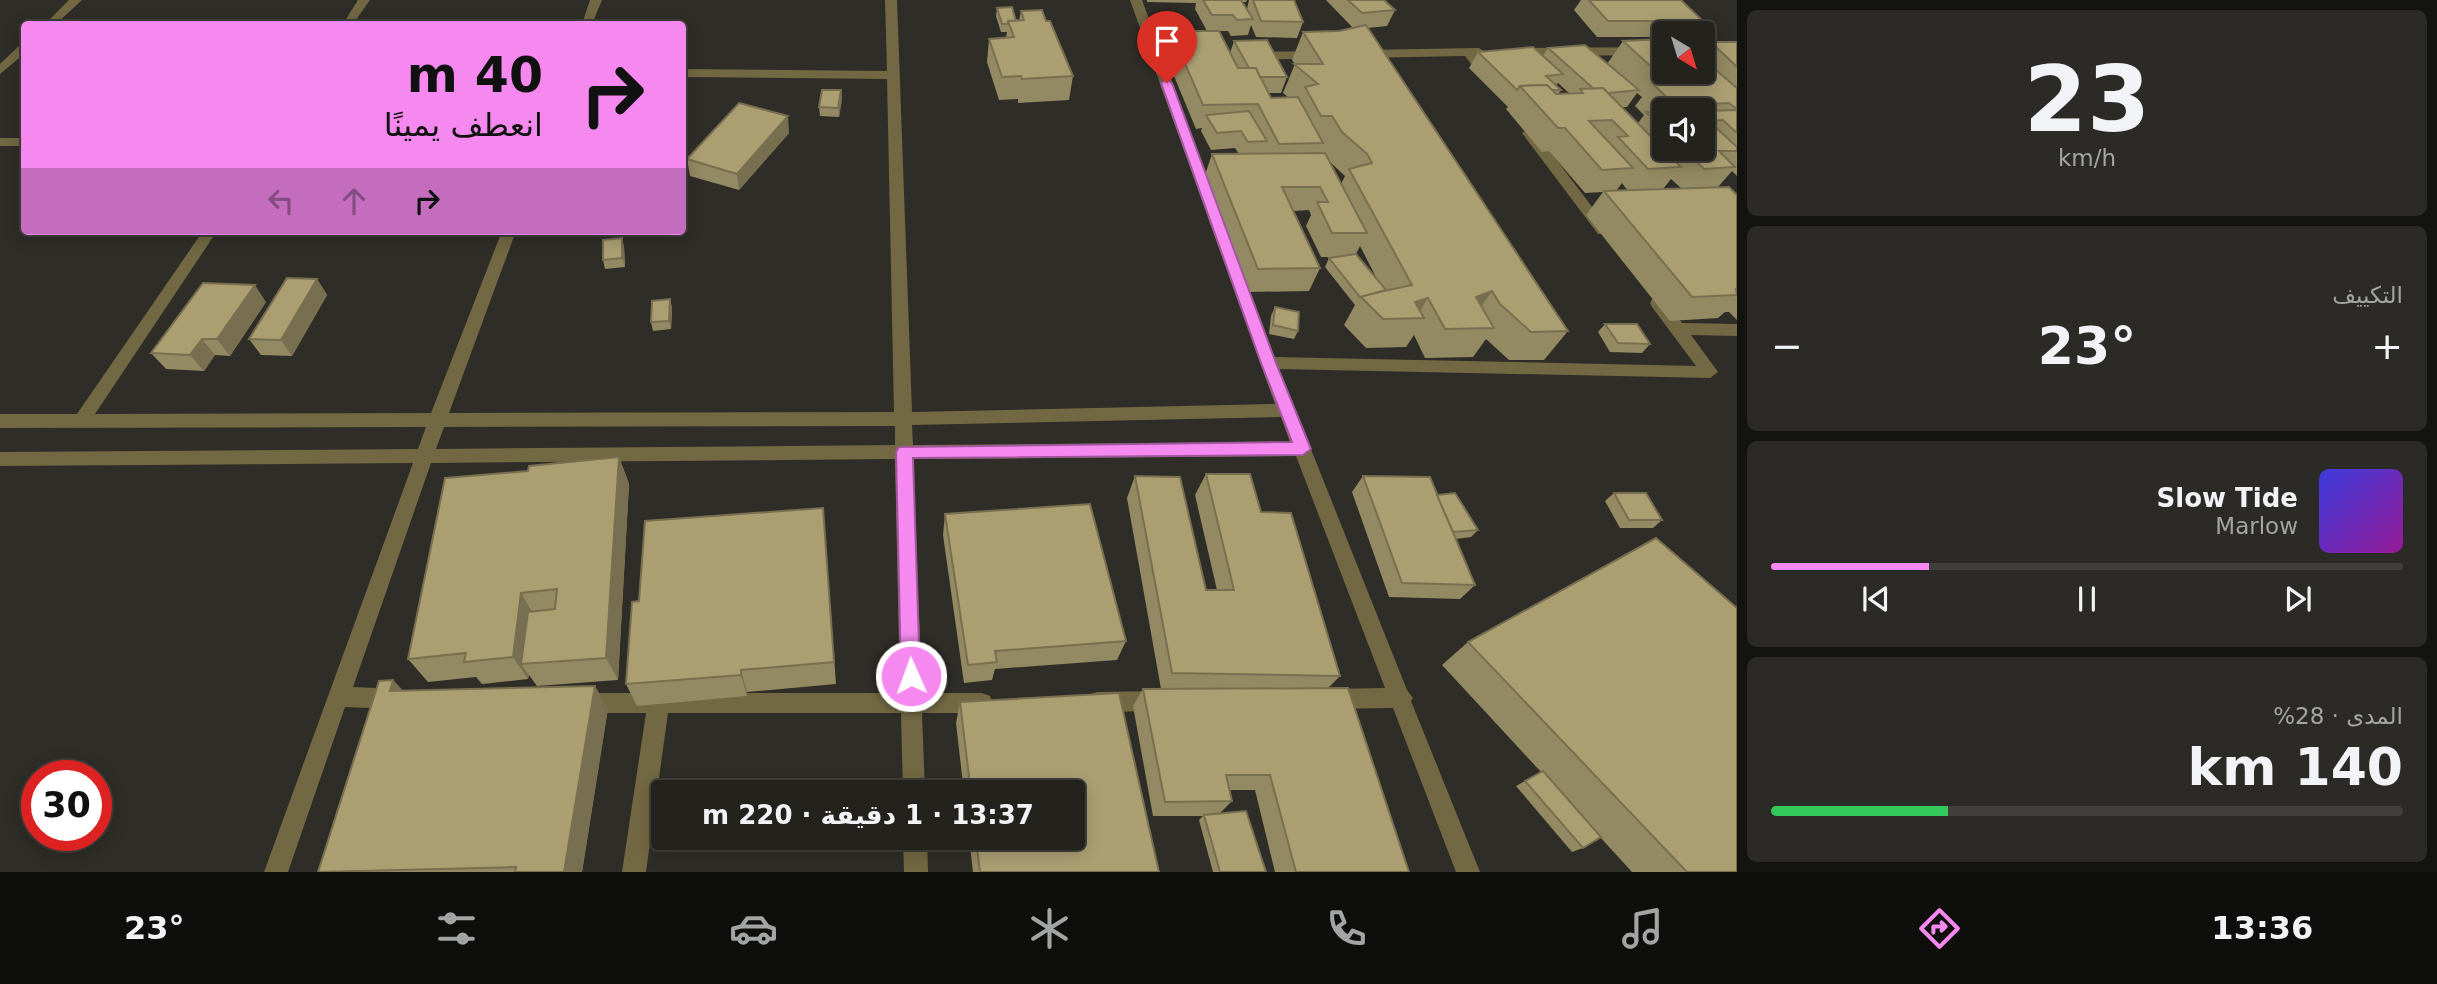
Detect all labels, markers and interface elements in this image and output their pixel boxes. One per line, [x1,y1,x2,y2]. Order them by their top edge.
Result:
pin [1137,11,1197,83]
north arrow [1652,21,1715,84]
map controls [1652,21,1715,161]
icon: arrive [1148,22,1186,60]
text: 40 m [407,47,543,104]
text: 23 [2024,47,2150,152]
icon: right [567,49,658,140]
button: sound [1652,98,1715,161]
text: انعطف يمينًا [384,106,543,144]
text: km/h [2058,145,2116,171]
icon: left [262,182,300,220]
icon: ahead [335,182,373,220]
icon: right [408,182,446,220]
text: التكييف [2332,282,2403,308]
text: 23° [2038,316,2136,376]
text: − [1771,324,1803,368]
text: + [2371,324,2403,368]
text: Slow Tide [2157,483,2298,513]
text: Marlow [2215,513,2298,539]
icon: previous [1857,580,1895,618]
icon: pause [2068,580,2106,618]
icon: next [2279,580,2317,618]
position arrow [874,639,948,713]
text: المدى · 28% [2273,703,2403,729]
text: 140 km [2188,737,2403,797]
speed limit sign: 30 [21,760,112,851]
text: 13:37 · 1 دقيقة · 220 m [702,800,1034,830]
icon: filters [432,904,481,953]
icon: car [729,904,778,953]
icon: climate [1025,904,1074,953]
icon: phone [1322,904,1371,953]
icon: music [1618,904,1667,953]
icon: directions [1915,904,1964,953]
text: 23° [124,909,184,947]
text: 13:36 [2211,909,2313,947]

